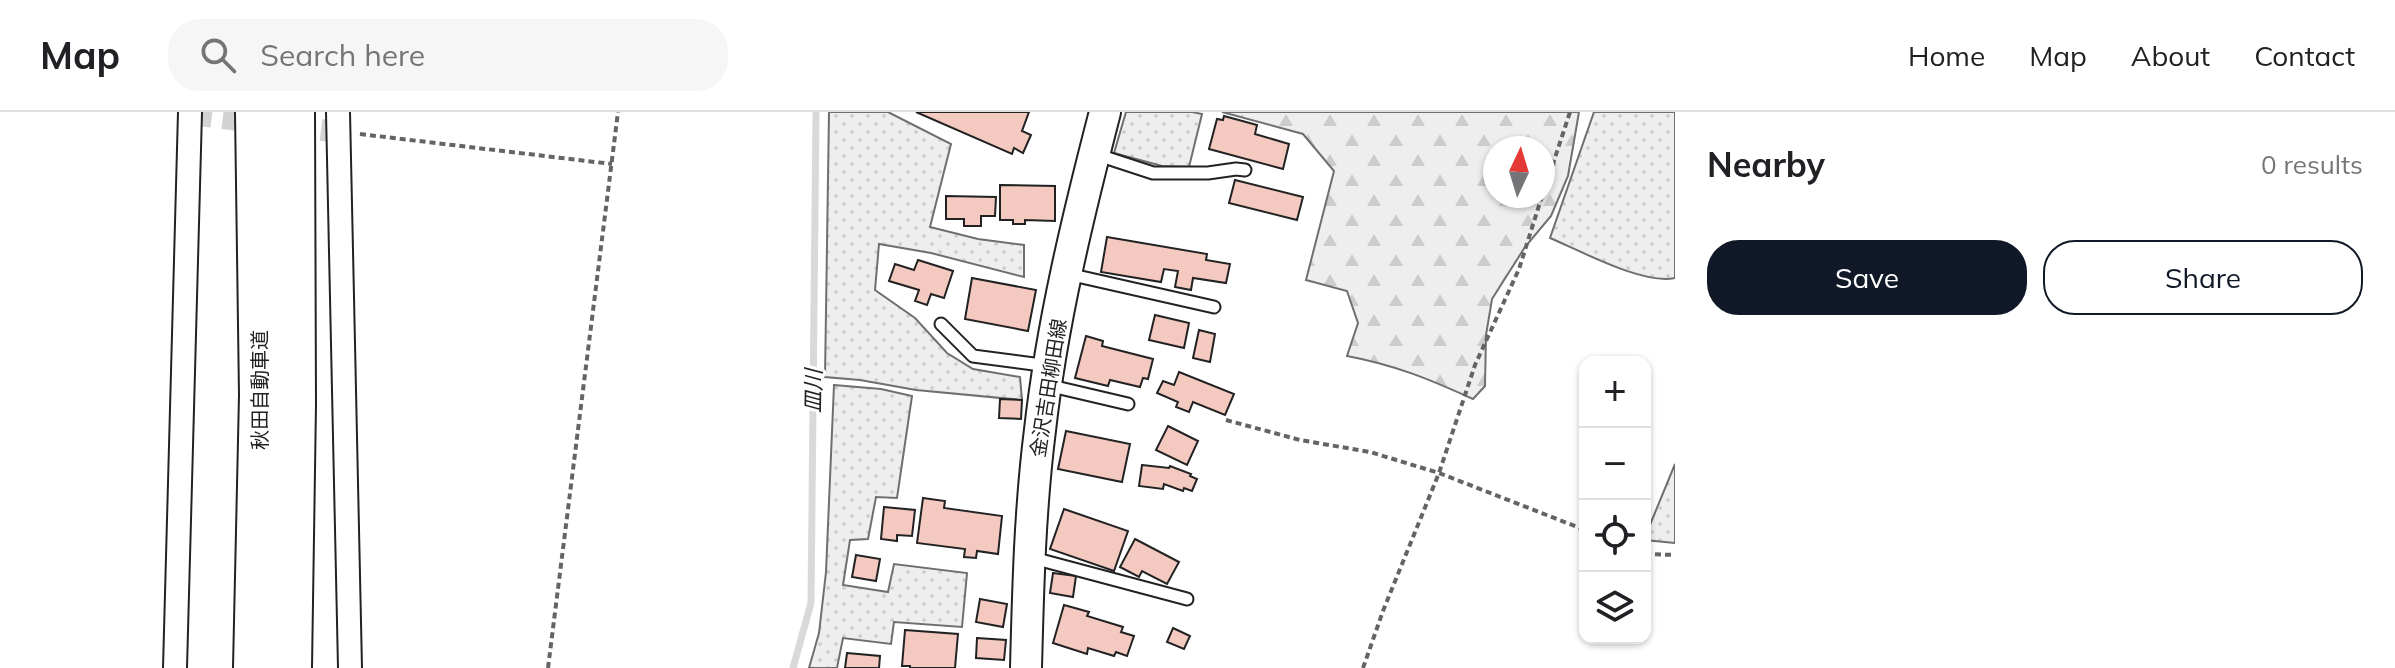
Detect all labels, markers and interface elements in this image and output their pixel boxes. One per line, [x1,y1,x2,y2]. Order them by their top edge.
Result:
search box [168,19,728,91]
text: Map [40,31,120,79]
icon: search [196,33,240,77]
text: Search here [260,36,425,74]
text: Home [1908,38,1985,73]
text: Map [2029,38,2087,73]
text: About [2131,38,2210,73]
text: Contact [2254,38,2355,73]
north arrow [1483,136,1555,208]
text: Nearby [1707,143,1825,186]
text: 0 results [2261,148,2363,181]
button: Save [1707,240,2027,315]
button: Share [2043,240,2363,315]
street label: 金沢吉田柳田線 [1025,317,1071,459]
street label: 秋田自動車道 [247,330,272,450]
map controls [1579,356,1651,644]
button: + [1579,356,1651,428]
water label: 皿川 [799,367,827,413]
button: − [1579,428,1651,500]
button: locate [1579,500,1651,572]
button: layers [1579,572,1651,644]

